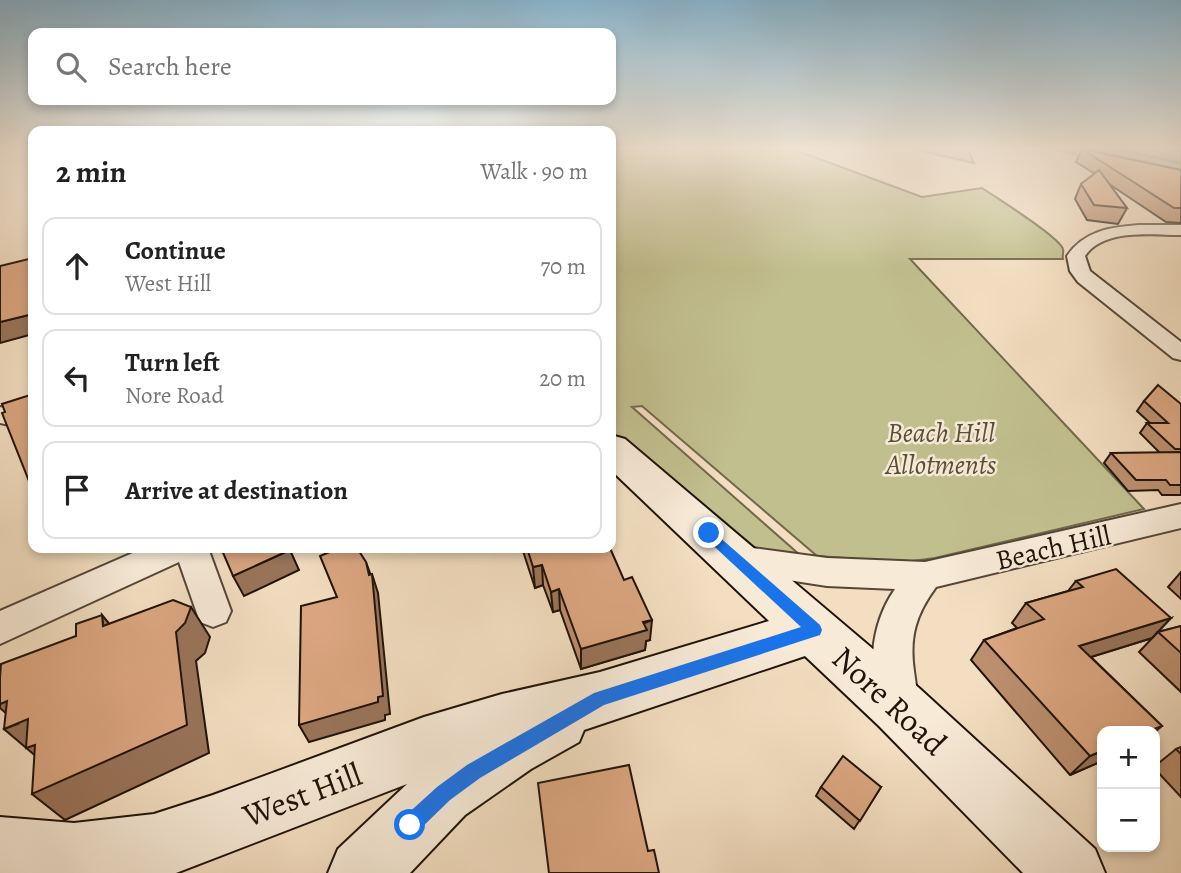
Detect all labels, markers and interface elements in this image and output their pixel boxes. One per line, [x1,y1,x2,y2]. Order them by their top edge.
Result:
search box [28,28,616,105]
icon: search [52,48,90,86]
text: Search here [108,49,232,84]
text: 2 min [56,152,126,192]
text: Walk · 90 m [481,156,588,187]
text: Continue [125,233,226,268]
icon: ahead [58,247,96,285]
text: 70 m [540,251,586,282]
text: West Hill [125,268,211,299]
text: Turn left [125,345,220,380]
icon: left [58,359,96,397]
text: 20 m [539,363,586,394]
text: Nore Road [125,380,224,411]
park label: Beach Hill Allotments [884,414,997,484]
icon: arrive [58,471,96,509]
text: Arrive at destination [125,473,348,508]
street label: Beach Hill [992,516,1115,580]
route end [693,517,724,548]
street label: Nore Road [822,636,957,765]
map controls [1097,726,1160,852]
button: + [1097,726,1160,789]
street label: West Hill [235,751,368,838]
button: − [1097,789,1160,852]
route start [394,809,425,840]

